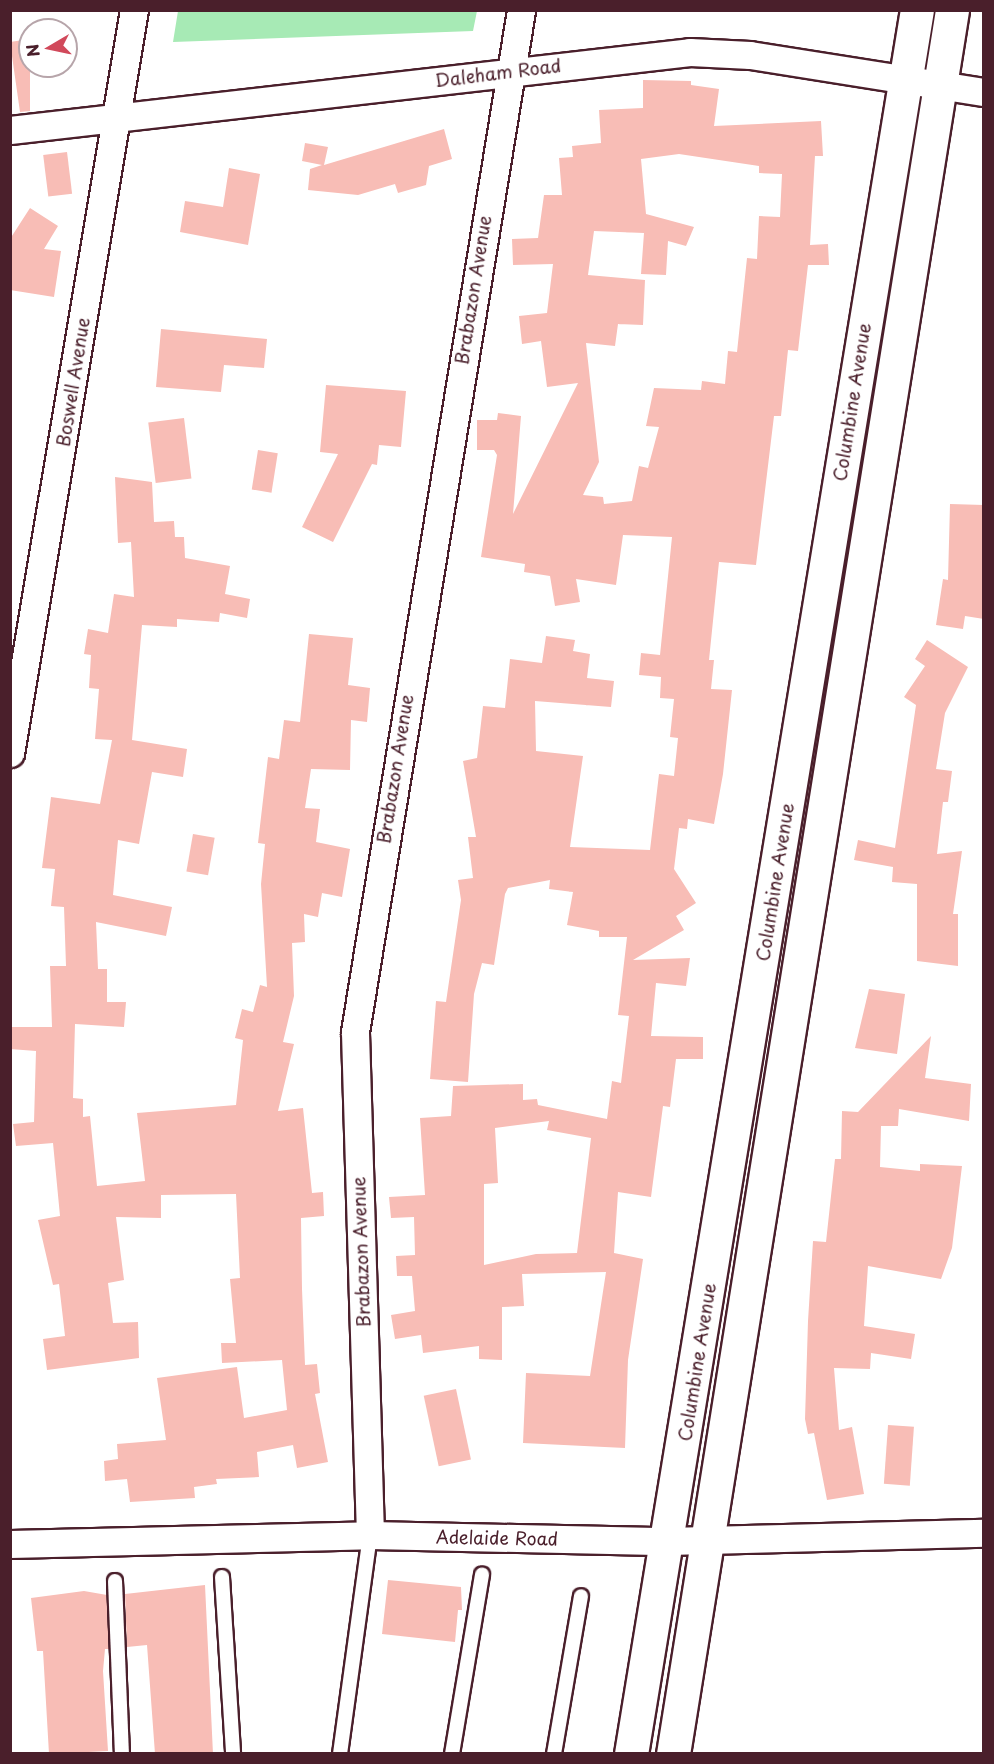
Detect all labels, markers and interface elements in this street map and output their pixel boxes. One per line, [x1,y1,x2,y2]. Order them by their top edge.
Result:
north arrow [18,18,78,78]
text: N [19,42,45,59]
street label: Daleham Road [433,55,563,91]
street label: Brabazon Avenue [451,214,495,366]
street label: Boswell Avenue [52,316,94,448]
street label: Columbine Avenue [829,322,875,482]
street label: Brabazon Avenue [373,693,417,845]
street label: Columbine Avenue [752,802,798,962]
street label: Brabazon Avenue [348,1176,374,1328]
street label: Columbine Avenue [674,1282,720,1442]
street label: Adelaide Road [436,1526,558,1550]

